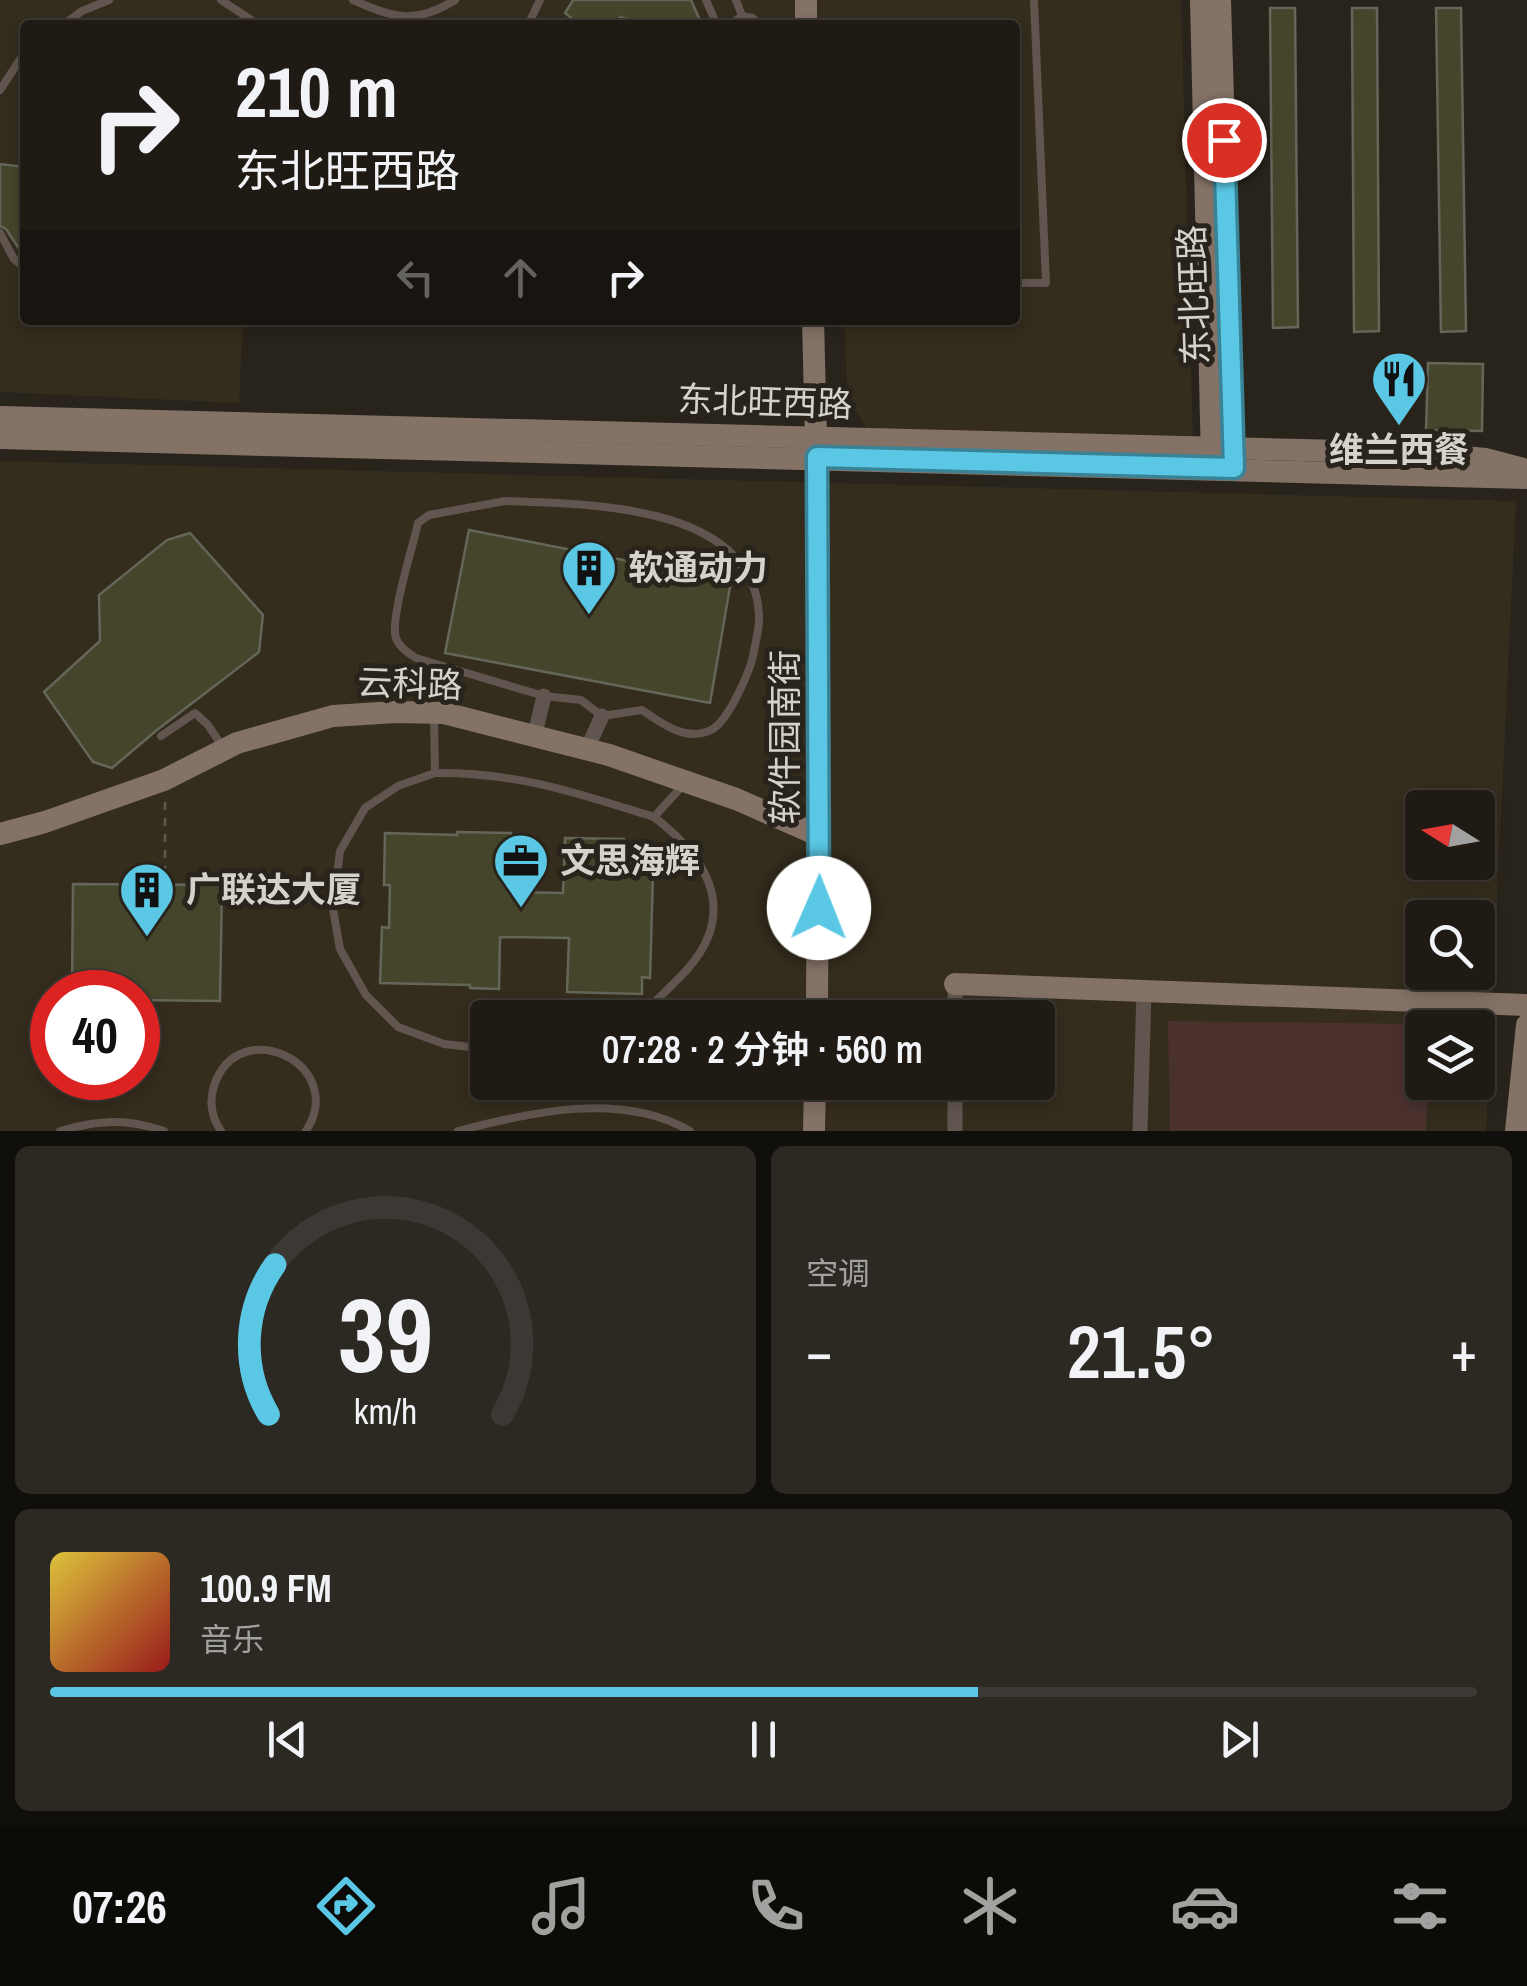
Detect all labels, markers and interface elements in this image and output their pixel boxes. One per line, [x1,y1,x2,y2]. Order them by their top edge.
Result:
text: 210 m [235,45,398,139]
icon: right [70,60,200,190]
pin [1182,98,1267,183]
icon: arrive [1197,113,1252,168]
text: 东北旺西路 [235,140,460,201]
street label: 东北旺路 [1168,224,1219,366]
icon: left [388,250,443,305]
icon: ahead [493,250,548,305]
icon: right [598,250,653,305]
restaurant icon: 维兰西餐 [1369,349,1429,428]
street label: 东北旺西路 [677,375,853,428]
place label: 维兰西餐 [1329,426,1469,473]
building icon: 软通动力 [559,538,619,617]
place label: 软通动力 [628,544,768,591]
street label: 软件园南街 [761,649,808,825]
street label: 云科路 [357,658,463,709]
north arrow [1405,790,1495,880]
map controls [1405,790,1495,1100]
office icon: 文思海辉 [491,831,551,910]
place label: 文思海辉 [560,837,700,884]
position arrow [767,856,871,960]
building icon: 广联达大厦 [117,860,177,939]
place label: 广联达大厦 [186,866,361,913]
button: search [1405,900,1495,990]
speed limit sign: 40 [30,970,160,1100]
button: layers [1405,1010,1495,1100]
text: 07:28 · 2 分钟 · 560 m [602,1024,923,1075]
text: 空调 [806,1252,870,1295]
text: 39 [338,1264,433,1404]
text: 21.5° [1067,1300,1216,1401]
text: − [806,1314,832,1388]
text: + [1451,1314,1477,1388]
text: km/h [354,1387,417,1435]
text: 100.9 FM [200,1563,332,1614]
text: 音乐 [200,1618,264,1661]
icon: previous [260,1712,315,1767]
icon: pause [736,1712,791,1767]
icon: next [1212,1712,1267,1767]
icon: directions [311,1871,381,1941]
icon: music [526,1871,596,1941]
icon: phone [741,1871,811,1941]
icon: climate [955,1871,1025,1941]
icon: car [1170,1871,1240,1941]
icon: filters [1385,1871,1455,1941]
text: 07:26 [72,1876,167,1937]

